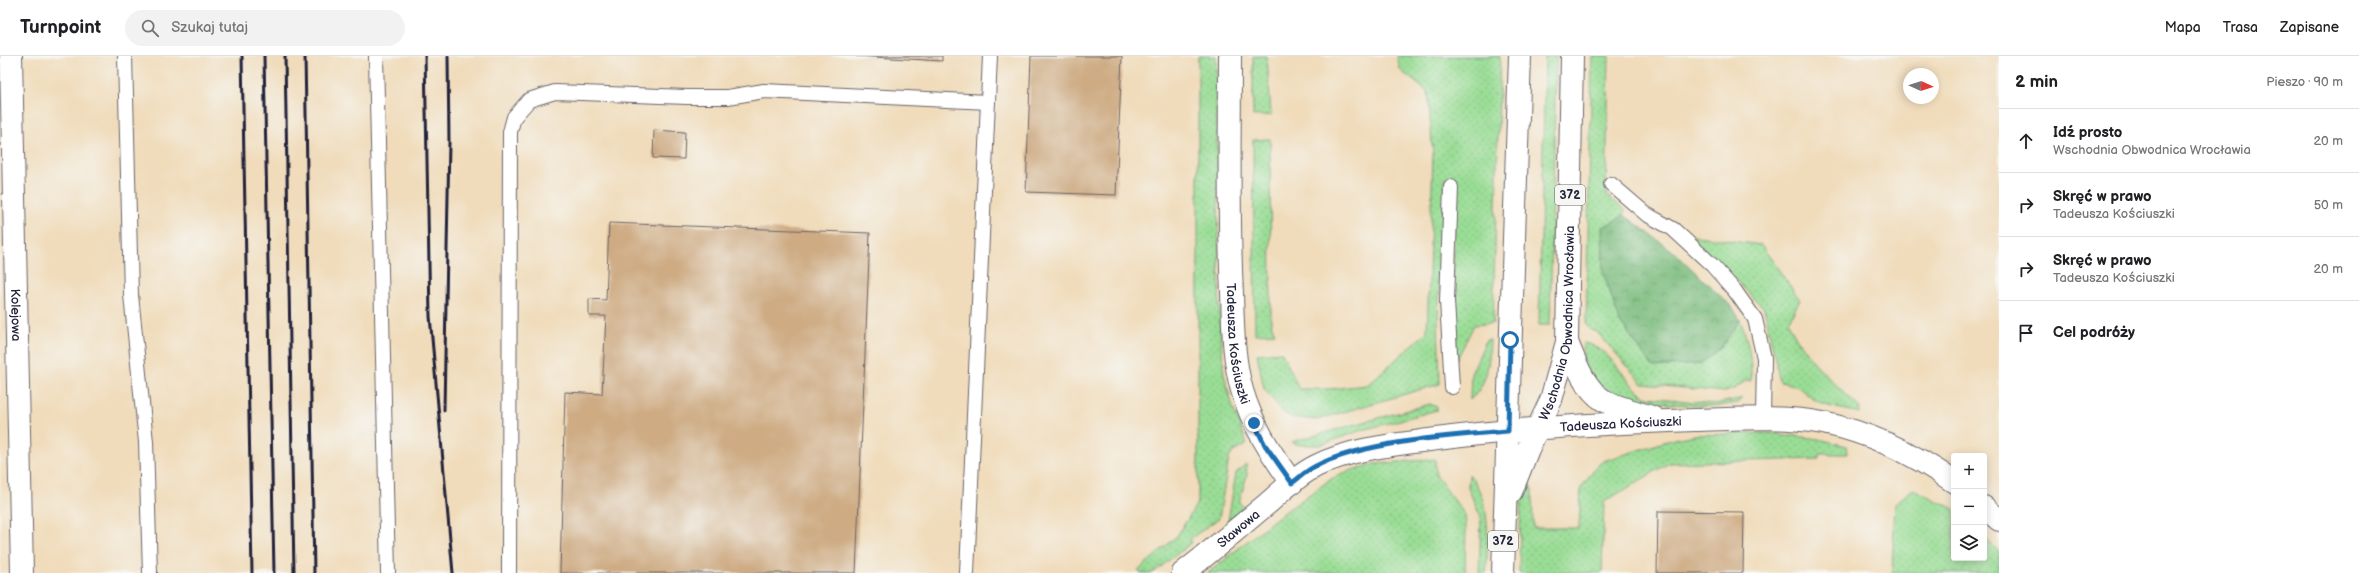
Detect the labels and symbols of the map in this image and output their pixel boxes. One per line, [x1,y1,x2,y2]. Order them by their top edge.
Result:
north arrow [1903,68,1939,104]
road number: 372 [1555,185,1585,205]
street label: Wschodnia Obwodnica Wrocławia [1536,225,1578,423]
street label: Tadeusza Kościuszki [1223,283,1253,406]
street label: Kolejowa [7,289,24,341]
route start [1501,331,1519,349]
street label: Tadeusza Kościuszki [1560,413,1682,436]
route end [1245,414,1263,432]
street label: Stawowa [1214,506,1263,551]
road number: 372 [1488,531,1518,551]

